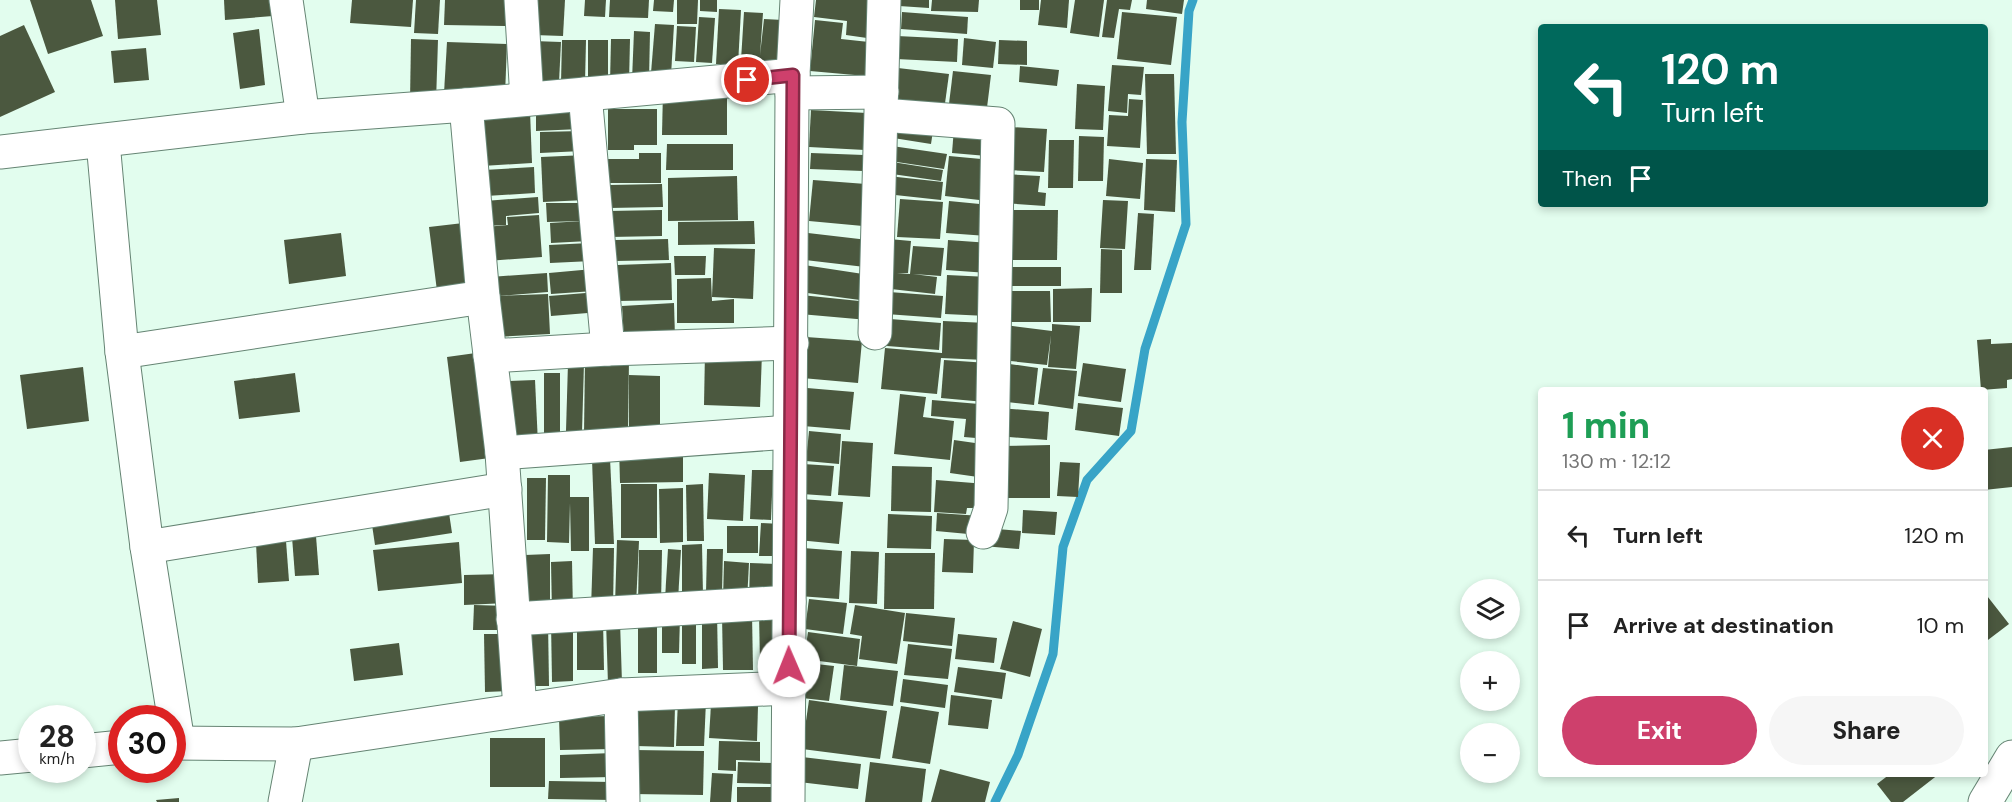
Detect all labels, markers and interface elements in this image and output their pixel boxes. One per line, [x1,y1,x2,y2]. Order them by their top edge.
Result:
text: 120 m [1661,42,1779,97]
icon: left [1562,48,1640,126]
pin [721,54,772,105]
icon: arrive [730,63,763,96]
text: Turn left [1661,95,1764,130]
icon: arrive [1624,162,1657,195]
text: Then [1562,164,1612,193]
text: 1 min [1562,402,1650,449]
button: close [1901,407,1964,470]
text: 130 m · 12:12 [1562,448,1671,474]
icon: left [1562,519,1595,552]
text: Turn left [1613,521,1703,550]
text: 120 m [1904,521,1964,550]
map controls [1460,579,1520,783]
button: layers [1460,579,1520,639]
icon: arrive [1562,609,1595,642]
text: Arrive at destination [1613,611,1834,640]
text: 10 m [1917,611,1964,640]
position arrow [757,634,821,698]
button: + [1460,651,1520,711]
button: Exit [1562,696,1757,765]
button: Share [1769,696,1964,765]
speed limit sign: 30 [108,705,186,783]
text: 28 [39,717,75,756]
button: − [1460,723,1520,783]
text: km/h [39,749,75,769]

